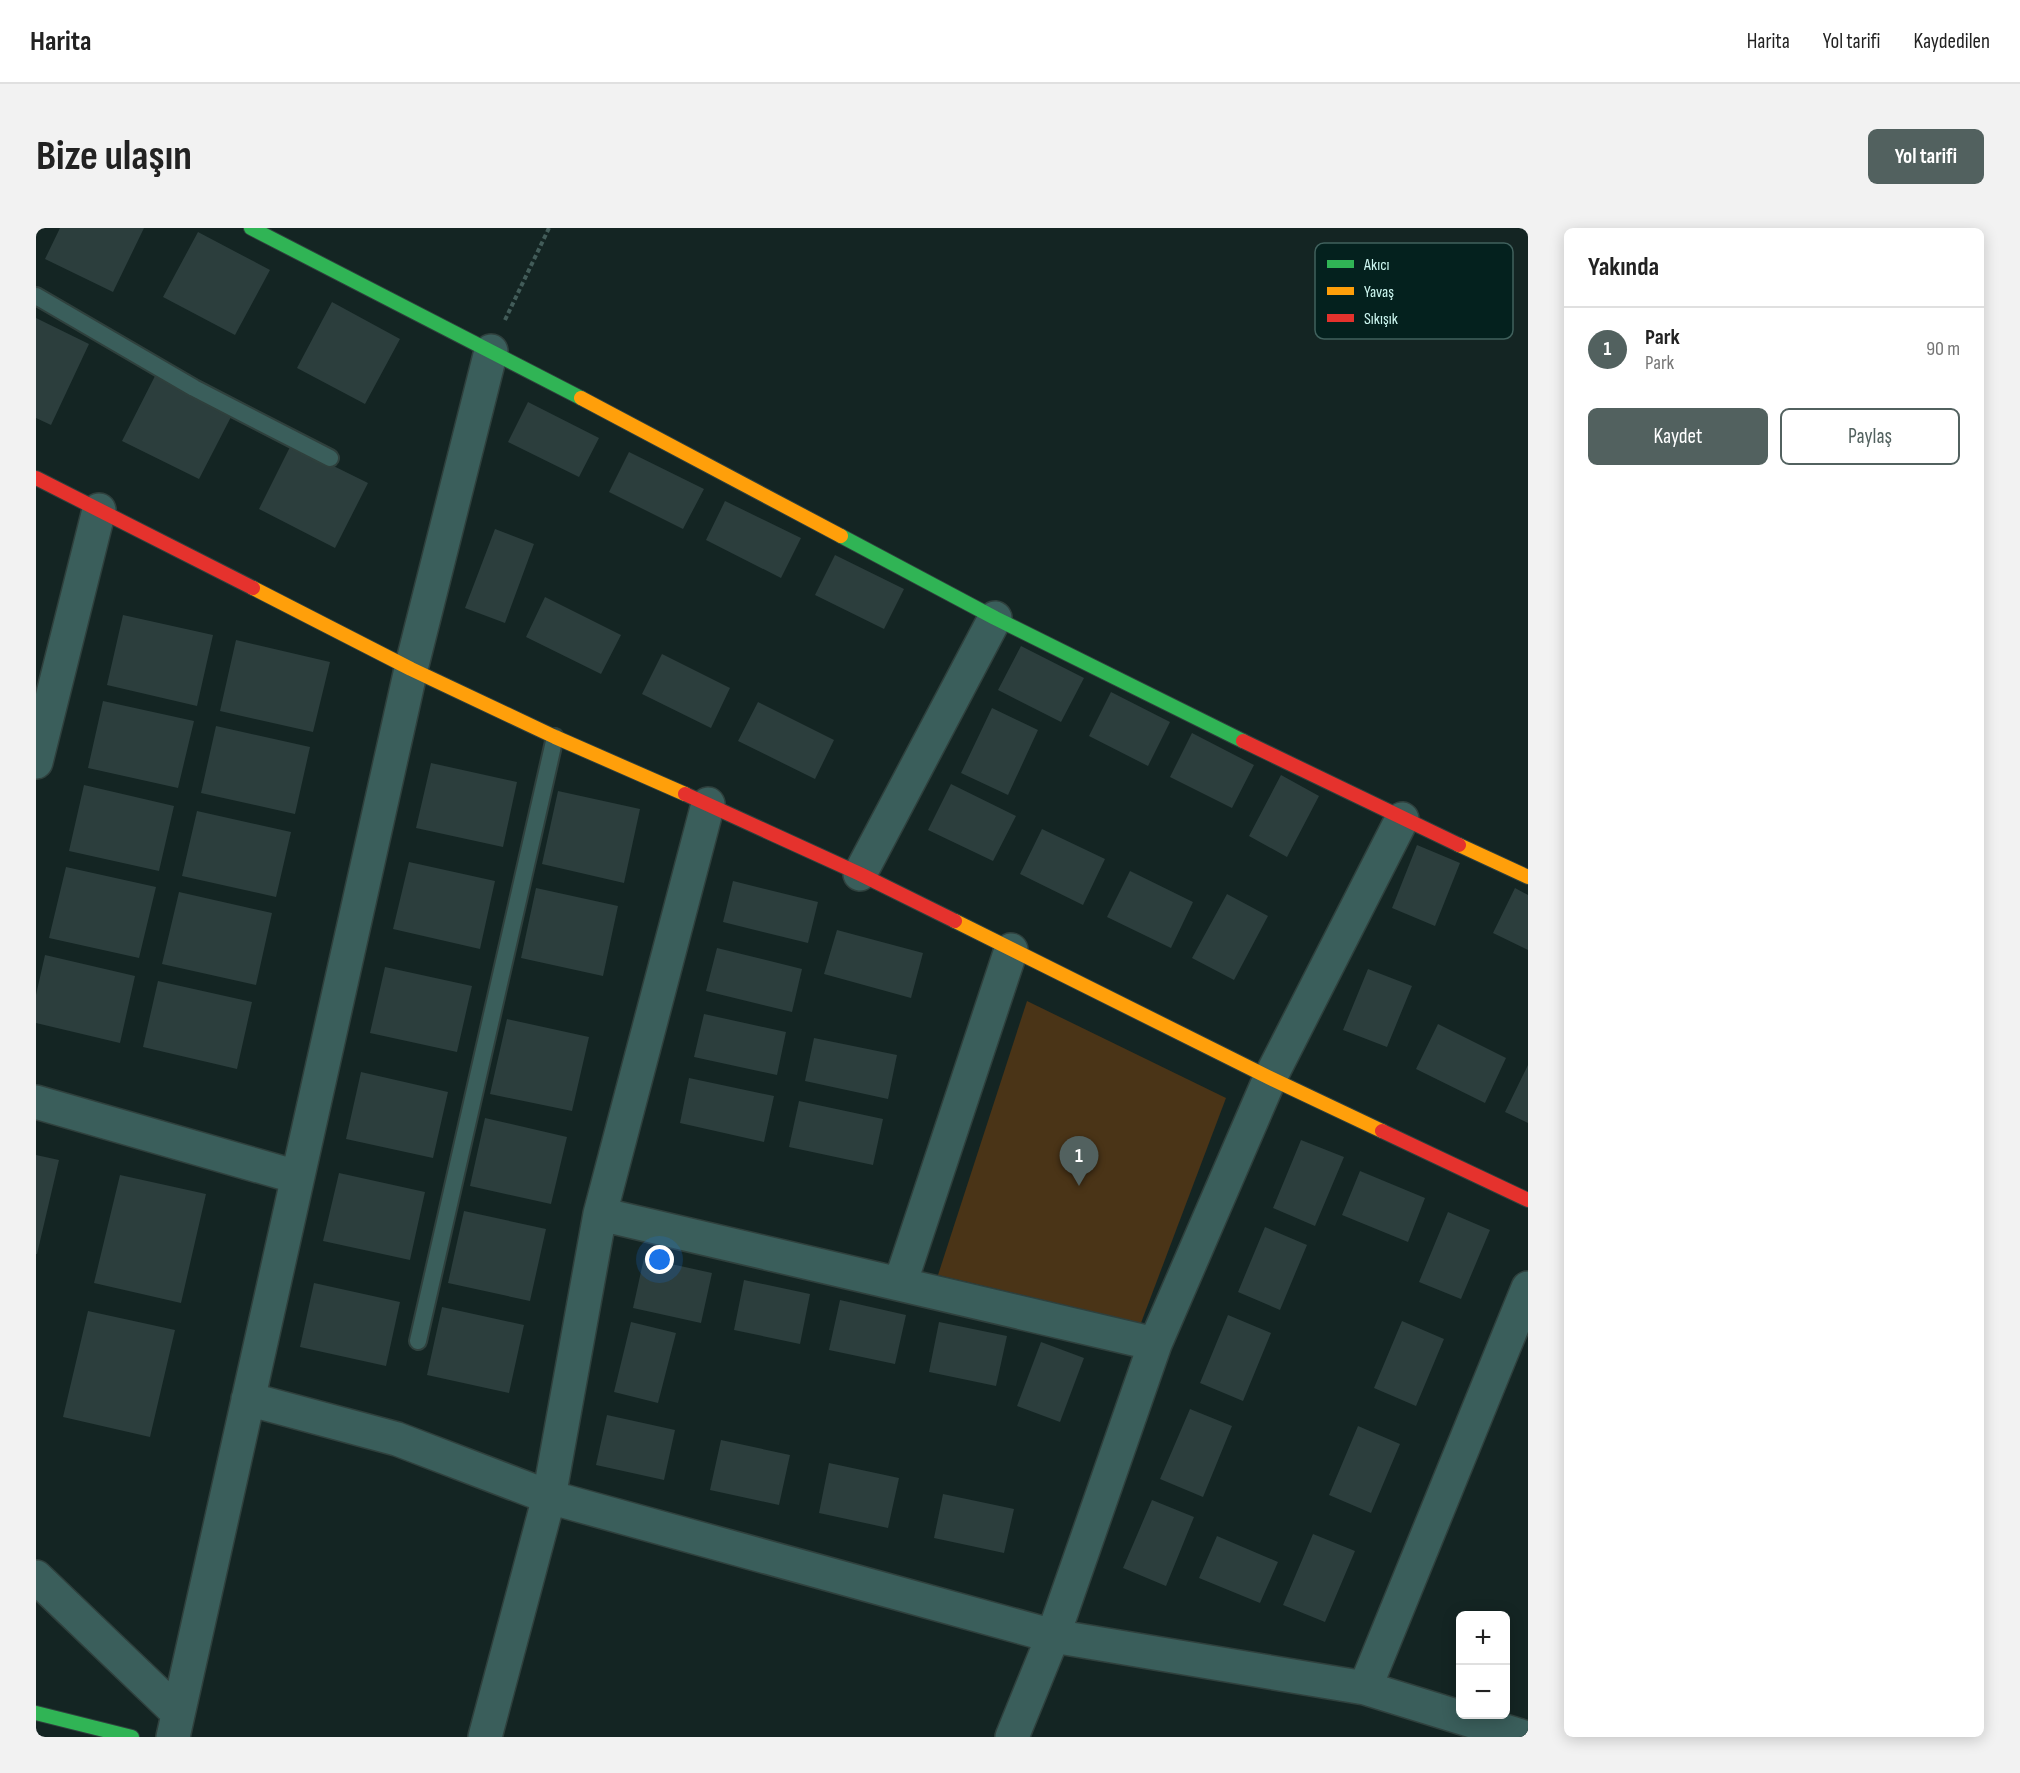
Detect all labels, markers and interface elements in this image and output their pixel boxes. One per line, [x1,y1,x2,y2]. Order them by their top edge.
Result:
text: Harita [30,25,91,58]
text: Harita [1747,29,1790,54]
text: Yol tarifi [1823,29,1881,54]
text: Kaydedilen [1914,29,1990,54]
button: Yol tarifi [1868,129,1984,184]
text: Bize ulaşın [36,131,192,182]
legend [1315,243,1513,339]
text: Yakında [1588,252,1659,283]
text: Akıcı [1363,256,1389,275]
text: Yavaş [1364,283,1394,302]
text: Sıkışık [1364,310,1398,329]
text: Park [1645,324,1680,351]
text: 1 [1604,337,1611,361]
text: 90 m [1926,337,1960,361]
text: Park [1645,351,1674,375]
button: Kaydet [1588,408,1768,465]
button: Paylaş [1780,408,1960,465]
pin: 1 [1060,1136,1098,1186]
your location [645,1245,674,1274]
map controls [1456,1611,1510,1719]
button: + [1456,1611,1510,1665]
button: − [1456,1665,1510,1719]

